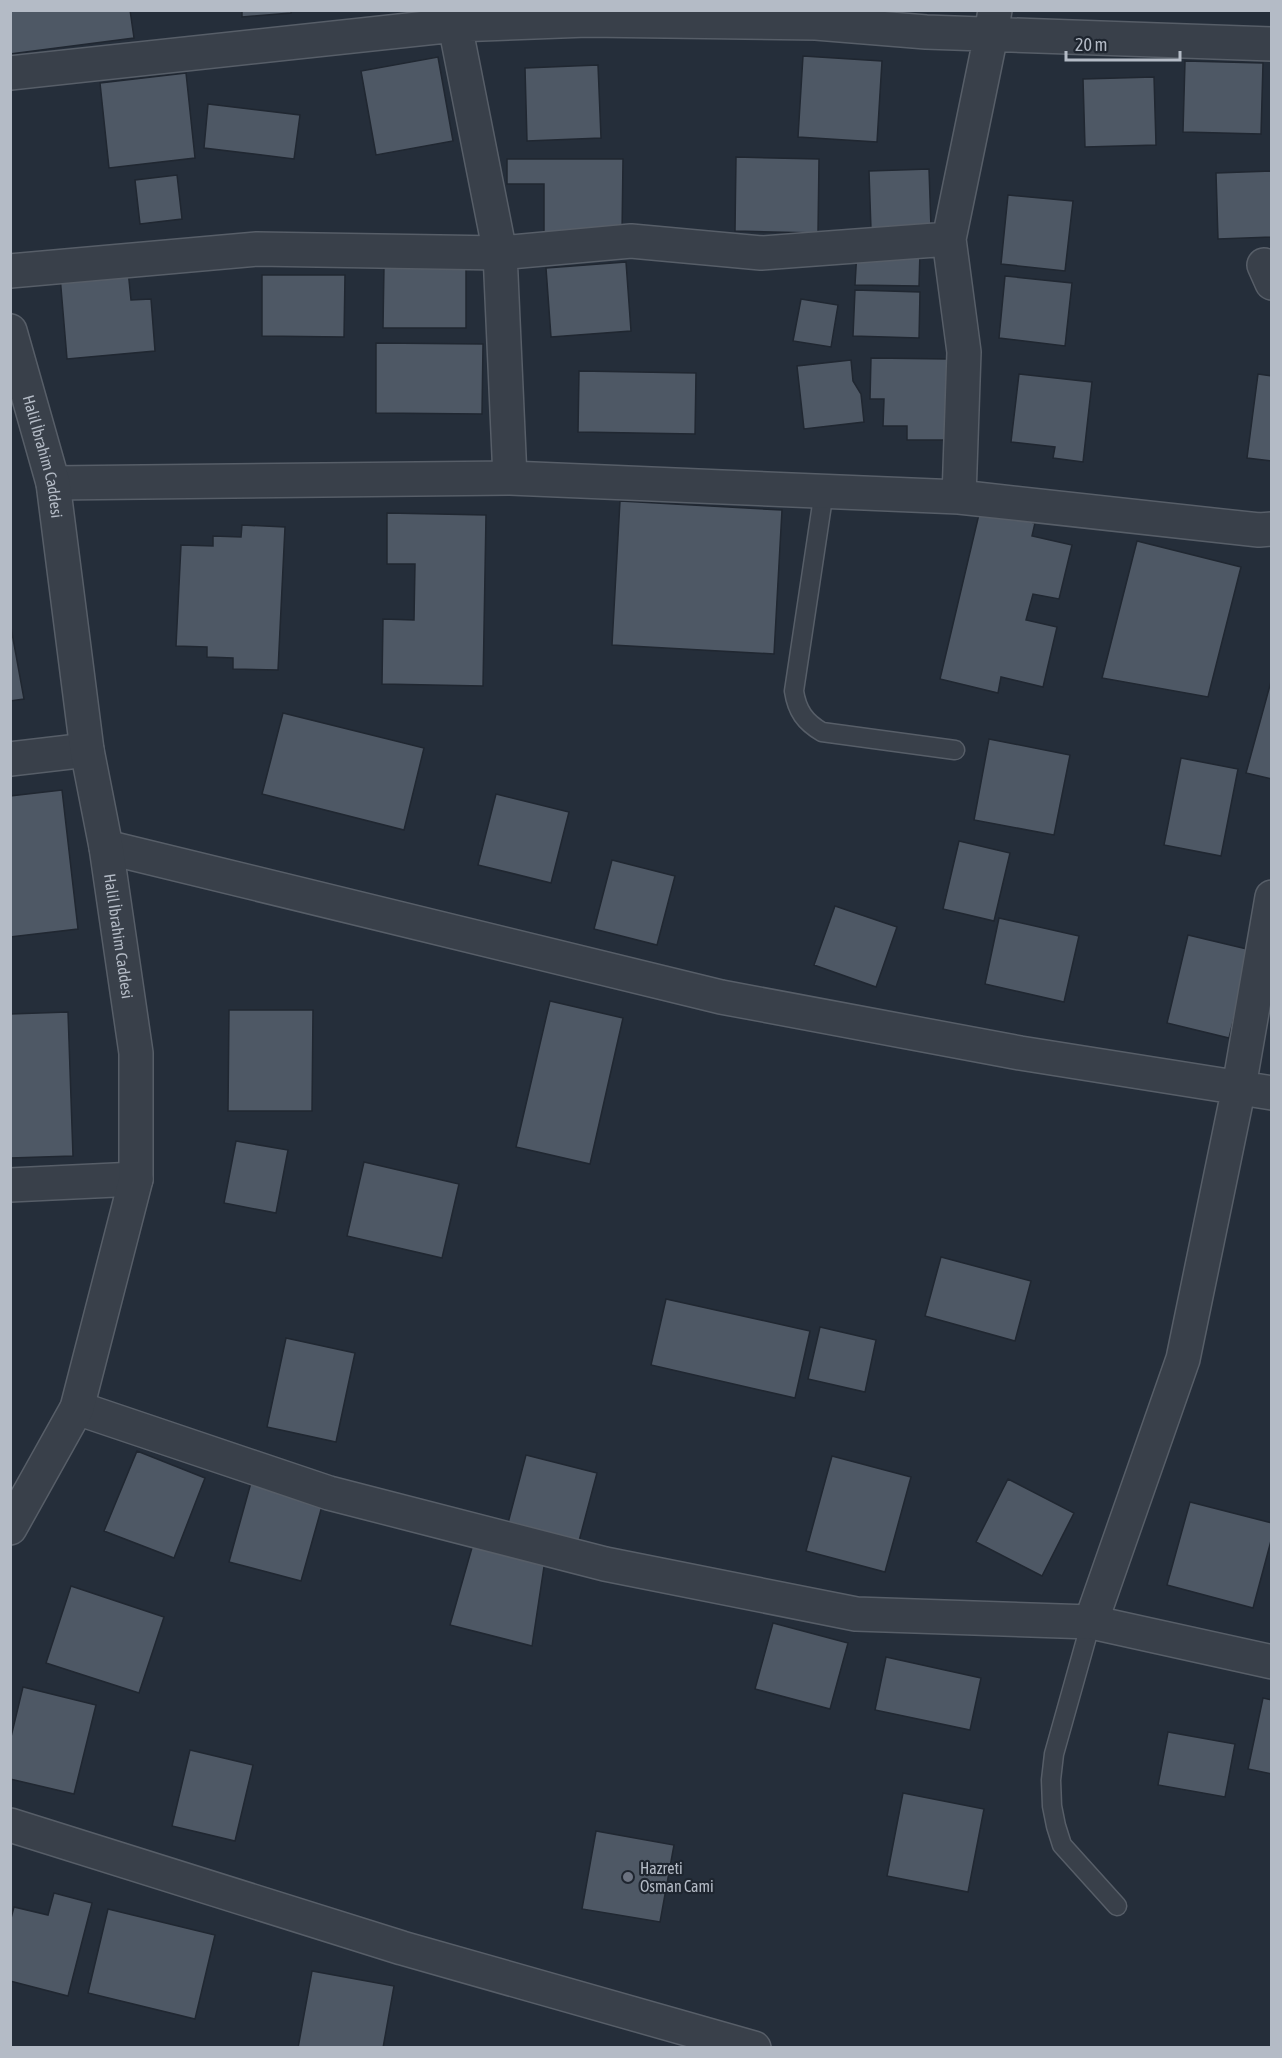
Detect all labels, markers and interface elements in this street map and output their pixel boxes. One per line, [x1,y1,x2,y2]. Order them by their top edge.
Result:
scale bar [1066,24,1180,62]
text: 20 m [1075,34,1107,55]
street label: Halil İbrahim Caddesi [20,393,66,519]
street label: Halil İbrahim Caddesi [101,872,137,1000]
place label: Hazreti Osman Cami [640,1859,714,1895]
marker: Hazreti Osman Cami [621,1870,635,1884]

